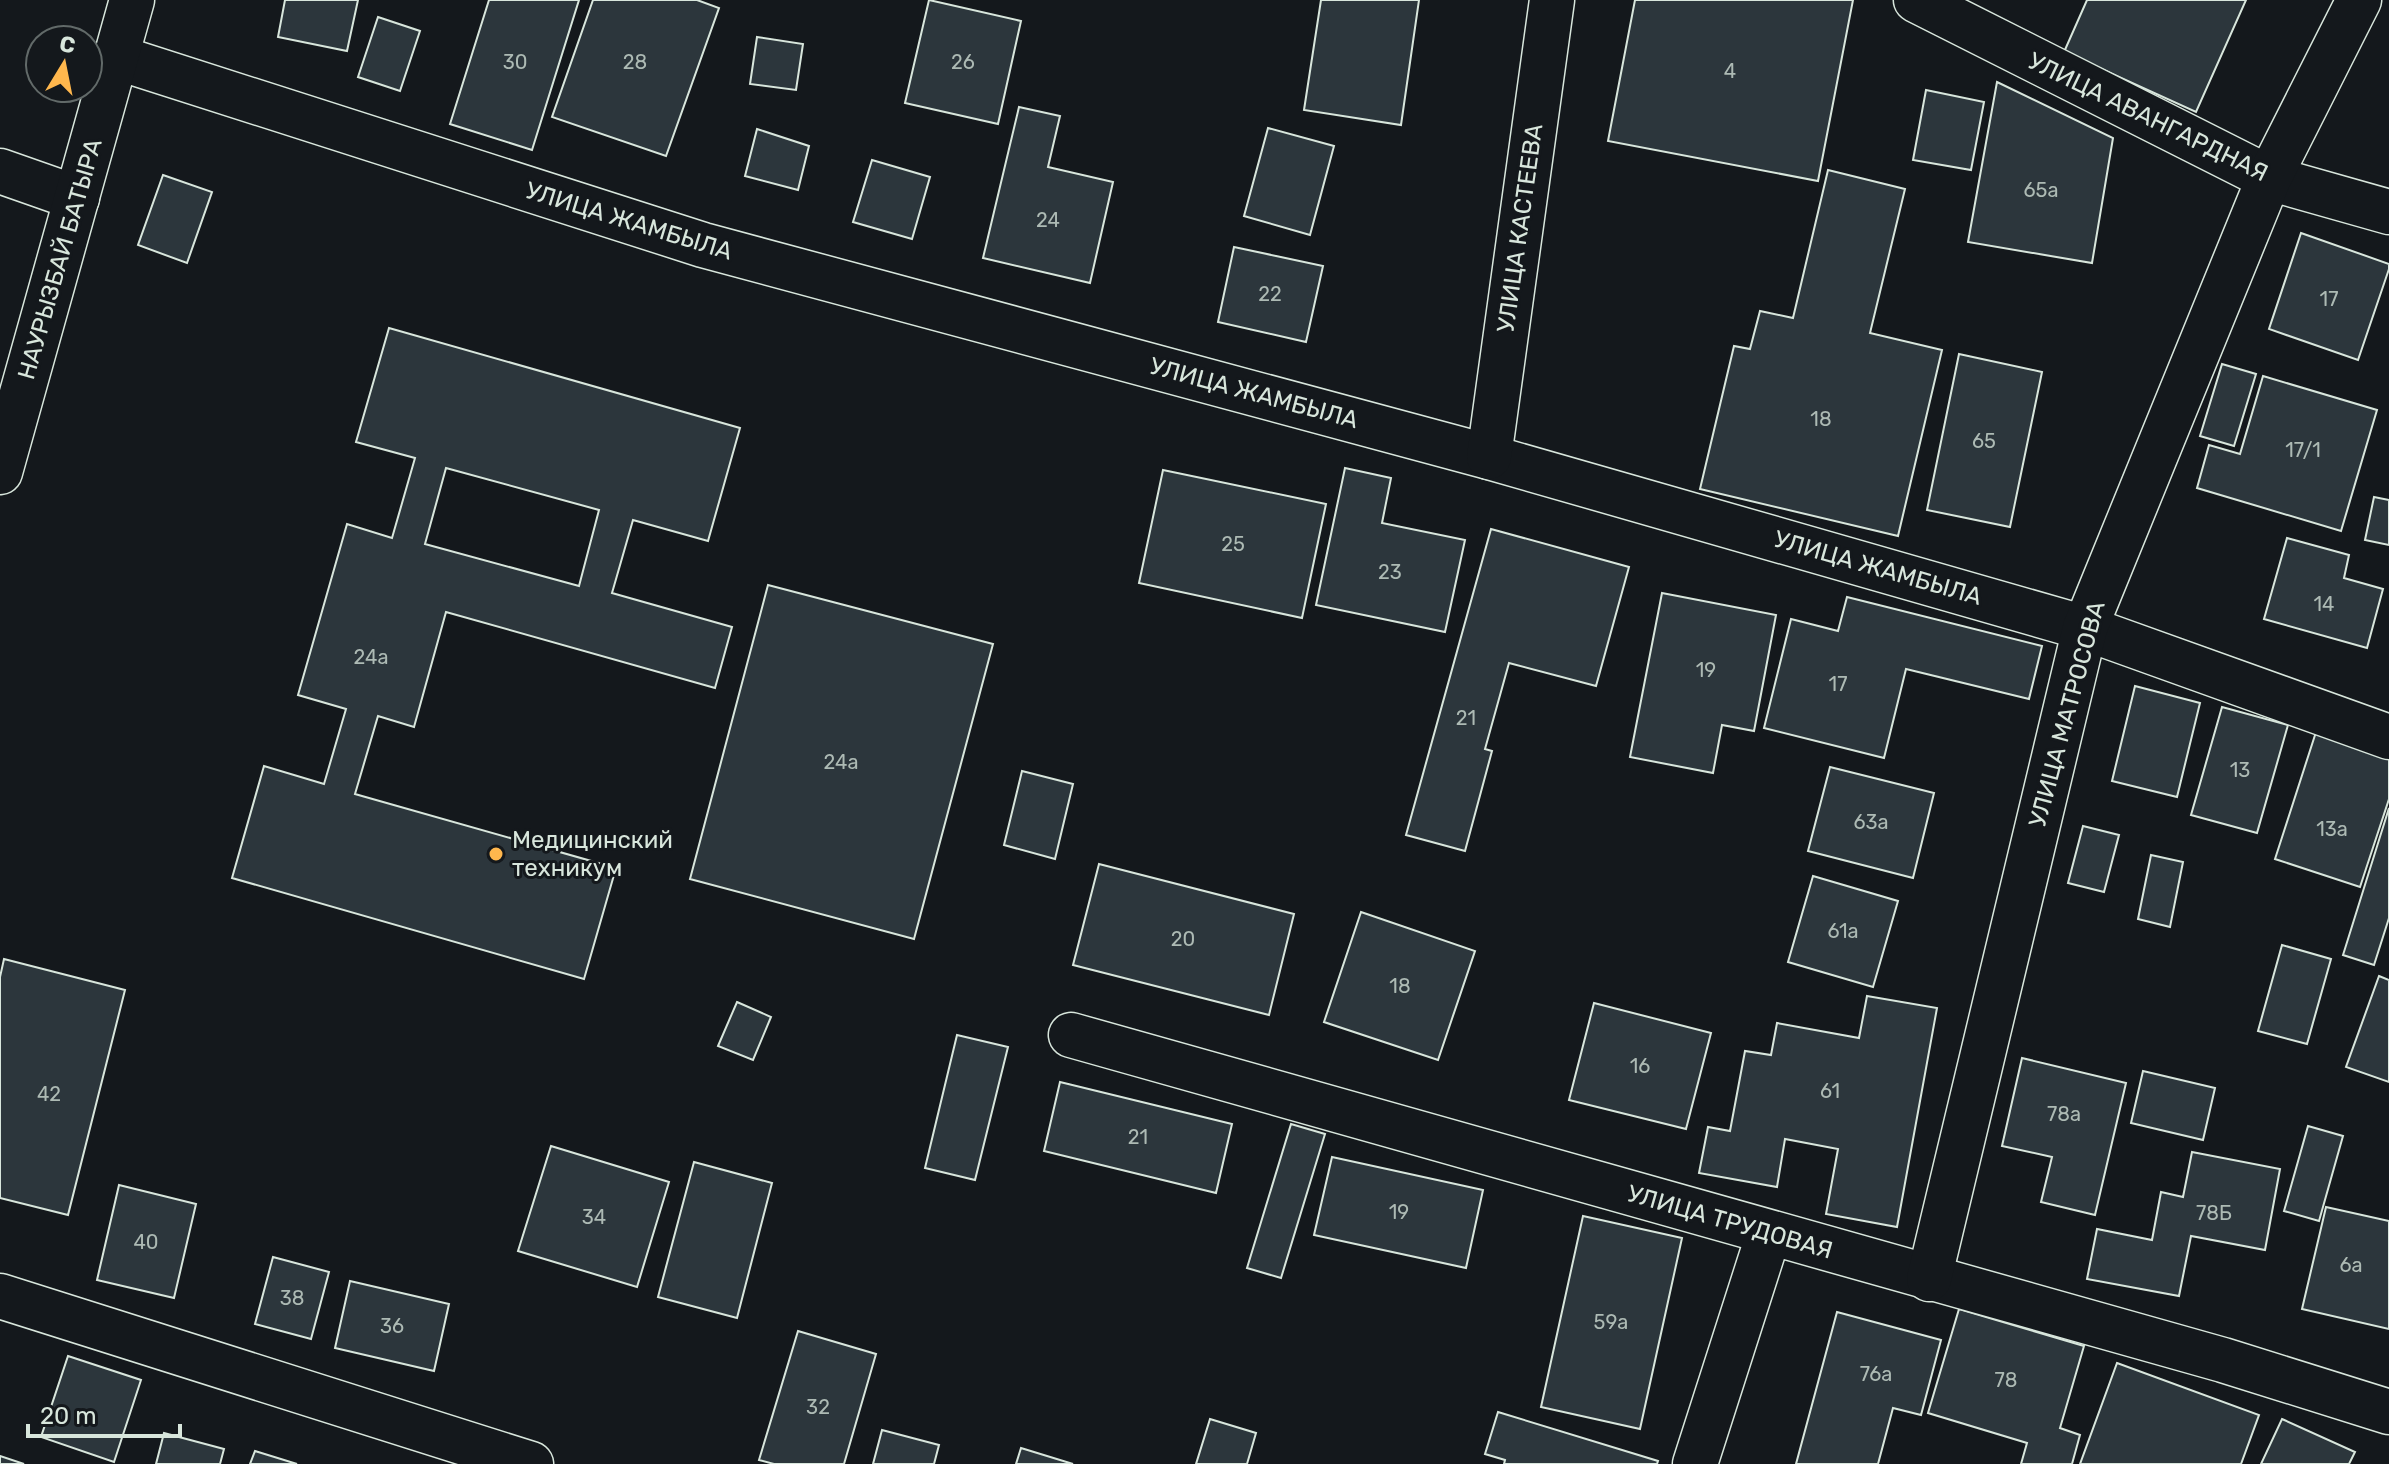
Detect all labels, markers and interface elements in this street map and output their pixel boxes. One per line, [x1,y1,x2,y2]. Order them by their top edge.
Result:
north arrow [24,24,104,104]
text: С [57,30,77,59]
street label: УЛИЦА АВАНГАРДНАЯ [2024,47,2272,187]
house number: 30 [503,50,527,74]
house number: 28 [623,50,647,74]
house number: 26 [951,50,975,74]
house number: 4 [1724,59,1736,83]
street label: УЛИЦА КАСТЕЕВА [1492,122,1548,334]
street label: НАУРЫЗБАЙ БАТЫРА [12,135,108,383]
street label: УЛИЦА ЖАМБЫЛА [522,176,736,266]
house number: 65а [2024,178,2058,202]
house number: 24 [1036,208,1060,232]
house number: 22 [1258,282,1282,306]
house number: 17 [2320,287,2338,311]
street label: УЛИЦА ЖАМБЫЛА [1147,352,1361,434]
house number: 18 [1810,407,1832,431]
house number: 65 [1972,429,1996,453]
house number: 17/1 [2285,438,2321,462]
street label: УЛИЦА ЖАМБЫЛА [1771,525,1985,611]
house number: 25 [1221,532,1245,556]
house number: 23 [1378,560,1402,584]
house number: 14 [2314,592,2334,616]
street label: УЛИЦА МАТРОСОВА [2023,598,2111,830]
house number: 24а [353,645,389,669]
house number: 19 [1696,658,1716,682]
house number: 17 [1829,672,1847,696]
house number: 21 [1456,706,1476,730]
house number: 24а [823,750,859,774]
house number: 13 [2230,758,2250,782]
house number: 63а [1853,810,1889,834]
house number: 13а [2316,817,2348,841]
place label: Медицинский техникум [512,826,673,882]
marker: Медицинский техникум [487,845,505,863]
house number: 61а [1827,919,1859,943]
house number: 20 [1171,927,1195,951]
house number: 18 [1389,974,1411,998]
house number: 16 [1630,1054,1650,1078]
house number: 61 [1820,1079,1840,1103]
house number: 42 [37,1082,61,1106]
house number: 78а [2047,1102,2081,1126]
house number: 21 [1128,1125,1148,1149]
street label: УЛИЦА ТРУДОВАЯ [1624,1179,1836,1265]
house number: 19 [1389,1200,1409,1224]
house number: 78Б [2196,1201,2232,1225]
house number: 34 [582,1205,606,1229]
house number: 40 [133,1230,159,1254]
house number: 6а [2339,1253,2363,1277]
house number: 38 [280,1286,304,1310]
house number: 59а [1594,1310,1628,1334]
house number: 36 [380,1314,404,1338]
house number: 76а [1860,1362,1892,1386]
house number: 78 [1995,1368,2017,1392]
scale bar [28,1388,180,1438]
house number: 32 [806,1395,830,1419]
text: 20 m [40,1402,97,1430]

